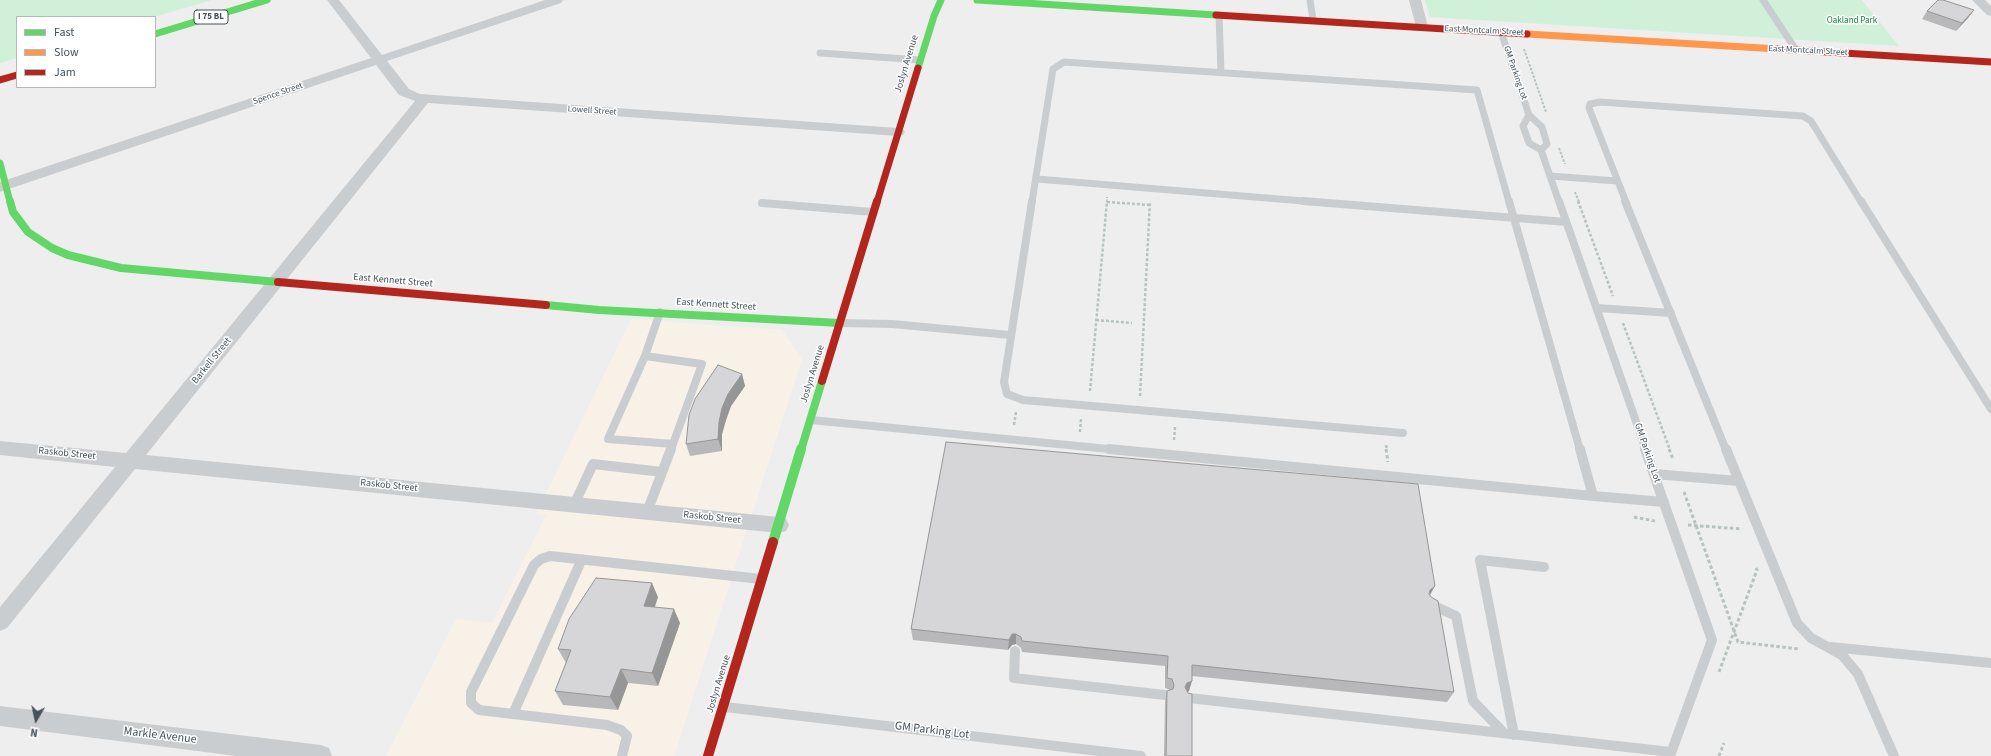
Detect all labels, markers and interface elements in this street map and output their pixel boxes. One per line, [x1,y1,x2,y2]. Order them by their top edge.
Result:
road number: I 75 BL [194,10,228,24]
legend [16,16,156,88]
park label: Oakland Park [1827,16,1877,26]
text: Fast [54,24,74,41]
street label: East Montcalm Street [1444,24,1524,38]
street label: Joslyn Avenue [893,34,921,94]
text: Slow [54,44,79,61]
street label: East Montcalm Street [1768,44,1848,58]
street label: GM Parking Lot [1501,45,1529,101]
text: Jam [54,64,76,81]
street label: Spence Street [252,80,304,108]
street label: Lowell Street [567,104,617,118]
street label: East Kennett Street [353,272,433,290]
street label: East Kennett Street [676,296,756,314]
street label: Barkell Street [190,335,234,387]
street label: Joslyn Avenue [799,344,827,404]
street label: GM Parking Lot [1631,422,1663,484]
street label: Raskob Street [38,445,96,463]
street label: Raskob Street [360,477,418,495]
street label: Raskob Street [683,509,741,527]
street label: Joslyn Avenue [705,654,733,714]
north arrow [16,700,56,740]
street label: GM Parking Lot [894,719,970,743]
text: N [29,724,39,740]
street label: Markle Avenue [123,724,197,748]

